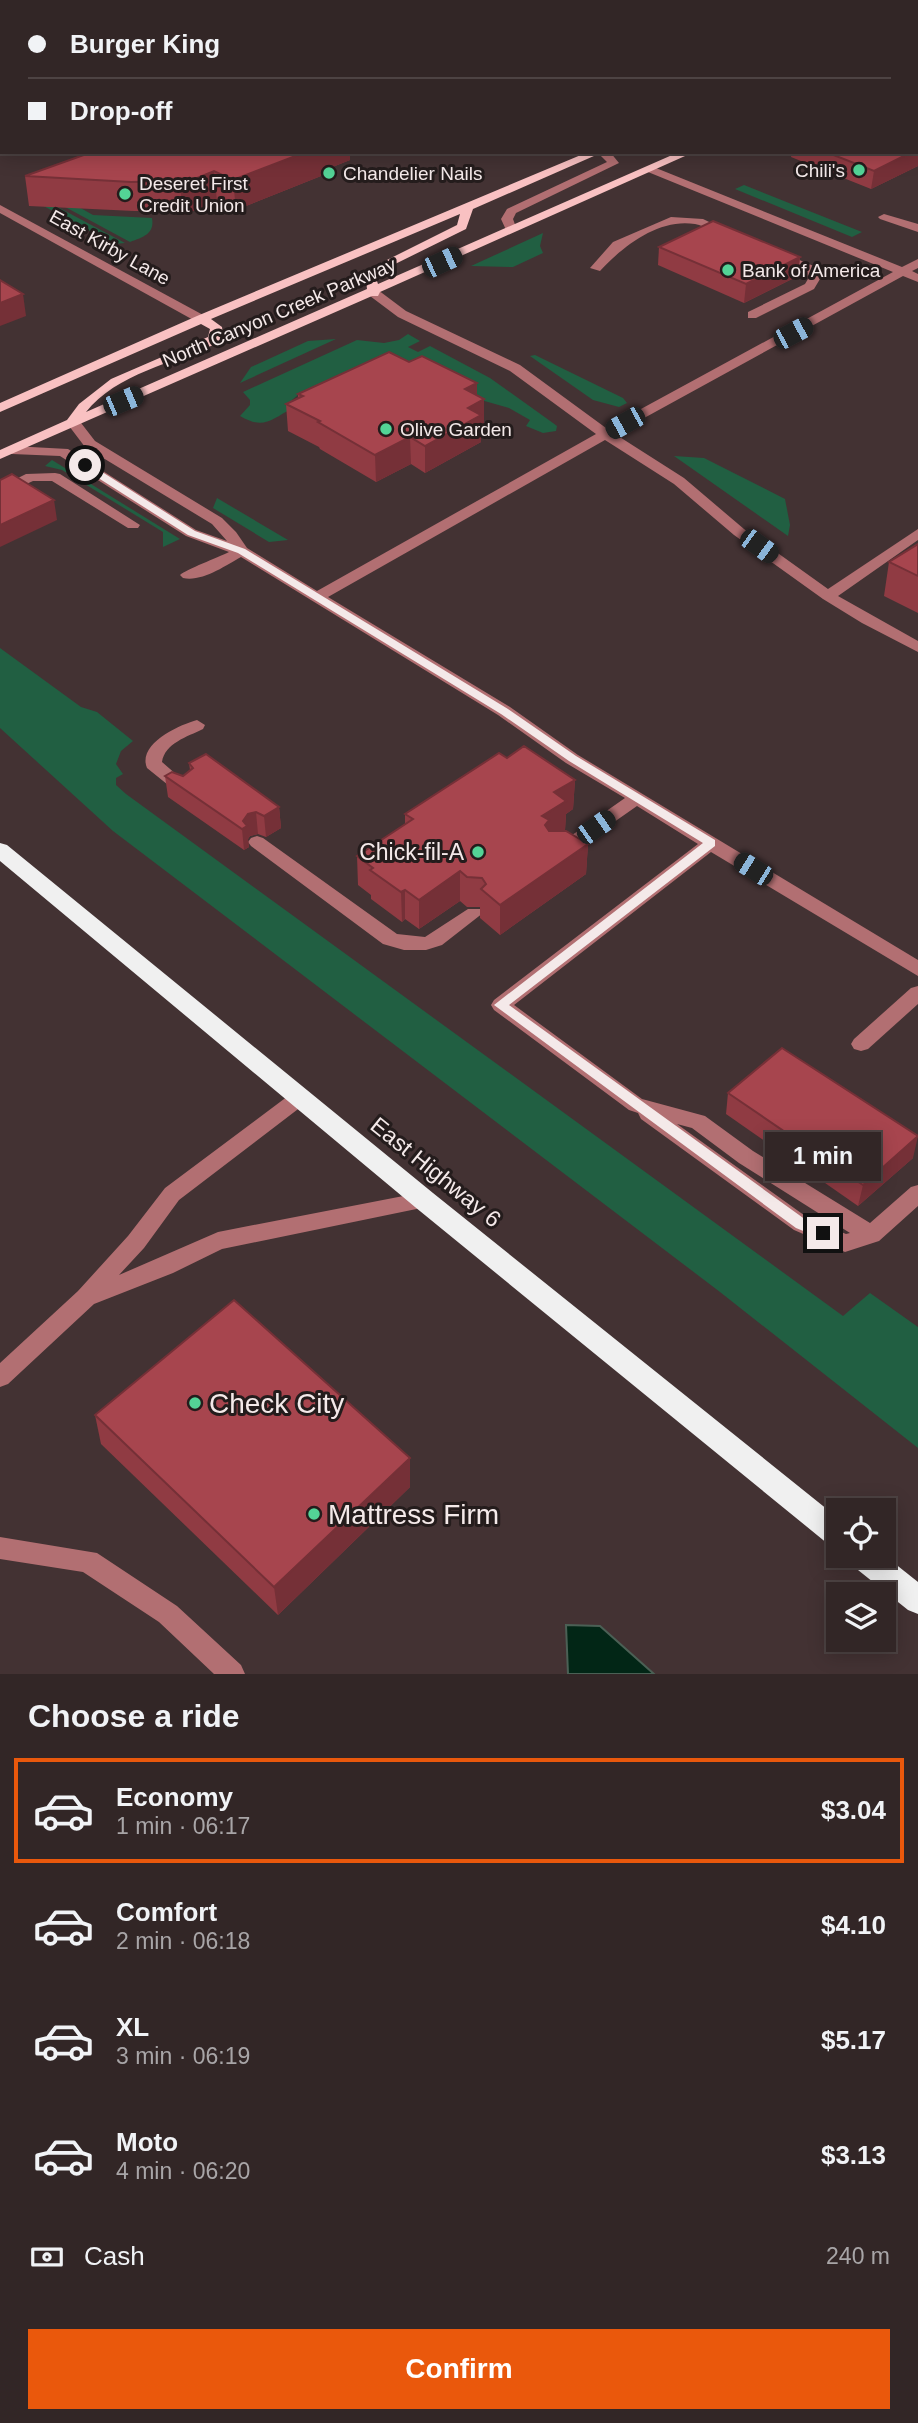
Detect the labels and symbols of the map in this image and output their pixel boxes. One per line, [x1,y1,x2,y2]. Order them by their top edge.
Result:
place label: Chili's [795,160,845,181]
marker: Chili's [851,162,867,178]
place label: Chandelier Nails [343,163,482,184]
marker: Chandelier Nails [321,165,337,181]
place label: Deseret First Credit Union [139,173,248,216]
marker: Deseret First Credit Union [117,186,133,202]
street label: East Kirby Lane [46,206,174,289]
car [419,244,466,280]
street label: North Canyon Creek Parkway [159,254,399,371]
place label: Bank of America [742,260,881,281]
marker: Bank of America [720,262,736,278]
car [770,314,817,352]
car [100,383,147,419]
car [602,404,649,442]
place label: Olive Garden [400,419,512,440]
marker: Olive Garden [378,421,394,437]
route start [69,449,101,481]
car [736,525,783,567]
car [573,806,620,848]
place label: Chick-fil-A [359,839,465,865]
marker: Chick-fil-A [470,844,486,860]
car [730,849,777,889]
street label: East Highway 6 [366,1112,506,1232]
callout: 1 min [765,1132,881,1180]
route end [807,1217,839,1249]
place label: Check City [209,1388,344,1419]
marker: Check City [187,1395,203,1411]
place label: Mattress Firm [328,1499,499,1530]
marker: Mattress Firm [306,1506,322,1522]

